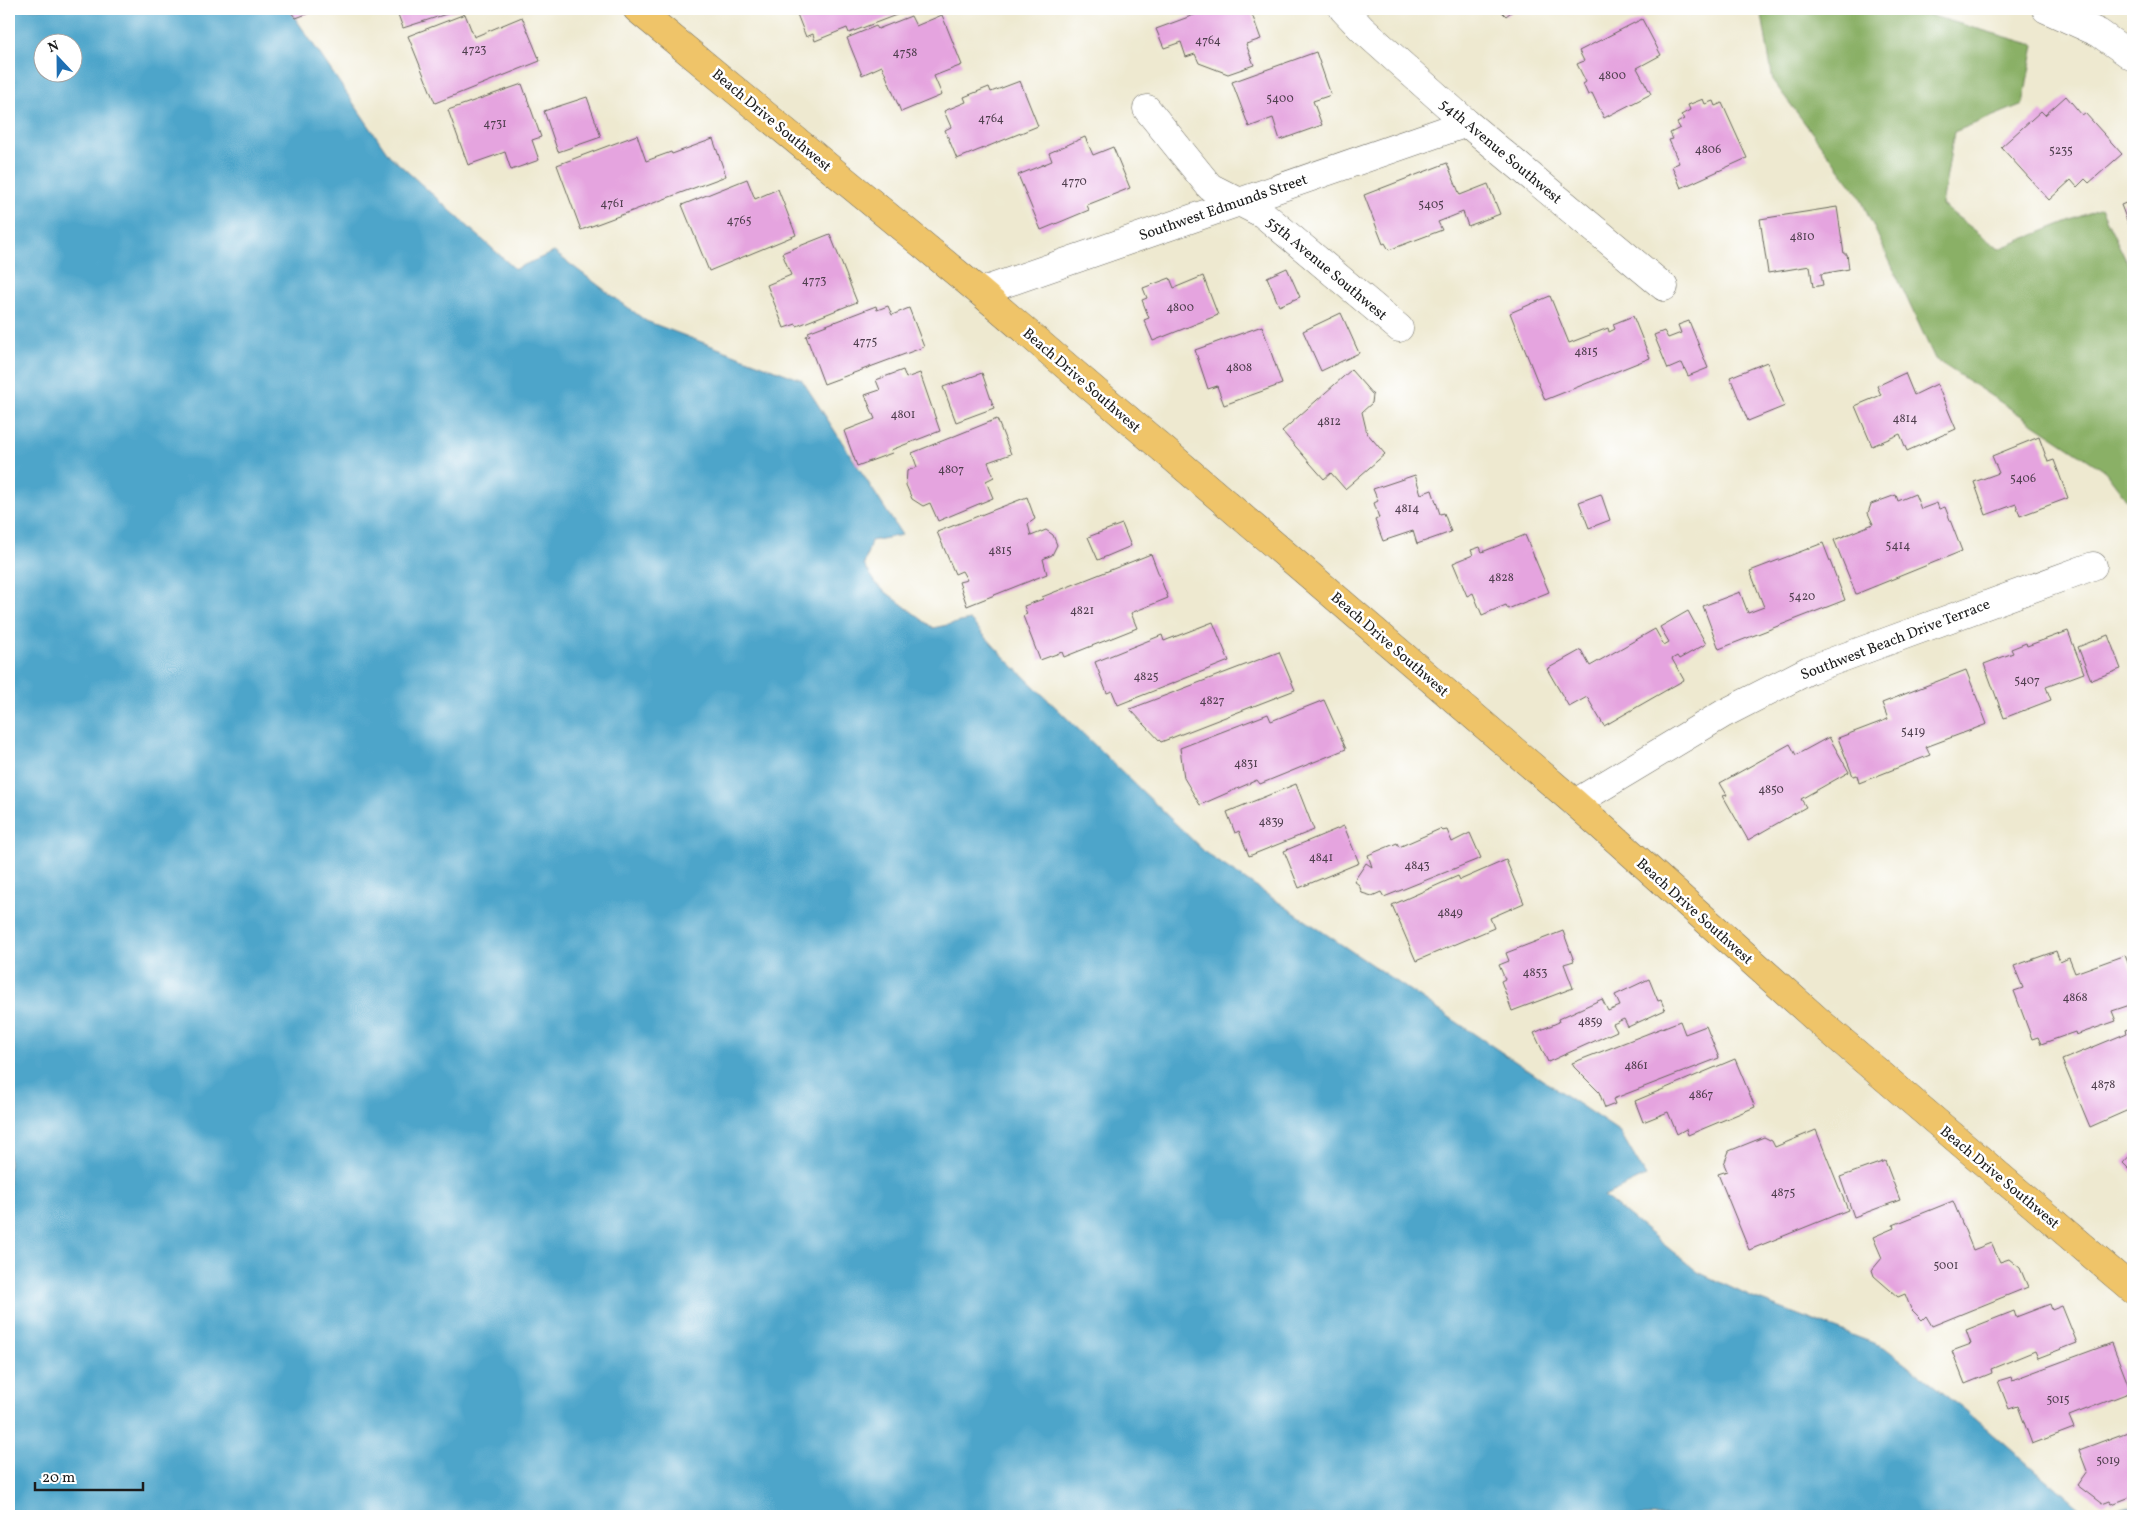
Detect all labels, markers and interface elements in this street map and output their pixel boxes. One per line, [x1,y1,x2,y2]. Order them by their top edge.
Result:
north arrow [32,32,82,82]
house number: 4764 [1195,33,1221,49]
text: N [45,37,62,58]
house number: 4723 [462,42,486,58]
house number: 4758 [893,45,917,61]
street label: Beach Drive Southwest [707,65,835,178]
house number: 4800 [1598,68,1626,84]
house number: 5400 [1266,91,1294,107]
street label: 54th Avenue Southwest [1434,95,1566,210]
house number: 4764 [978,111,1004,127]
house number: 4731 [483,116,507,132]
house number: 4806 [1695,142,1721,158]
house number: 5235 [2049,143,2073,159]
street label: Southwest Edmunds Street [1136,170,1311,247]
house number: 4770 [1061,174,1087,190]
house number: 4761 [600,196,624,212]
house number: 5405 [1418,197,1444,213]
street label: 55th Avenue Southwest [1261,212,1391,326]
house number: 4765 [727,213,752,229]
house number: 4810 [1790,229,1814,245]
house number: 4773 [802,273,826,289]
house number: 4800 [1166,300,1194,316]
street label: Beach Drive Southwest [1017,324,1145,438]
house number: 4775 [853,334,878,350]
house number: 4815 [1574,344,1598,360]
house number: 4808 [1226,360,1252,376]
house number: 4801 [891,407,915,423]
house number: 4814 [1893,411,1917,427]
house number: 4812 [1317,414,1341,430]
house number: 4807 [938,462,964,478]
house number: 5406 [2010,471,2036,487]
house number: 4814 [1395,501,1419,517]
house number: 5414 [1886,538,1910,554]
house number: 4815 [988,543,1012,559]
house number: 4828 [1488,570,1514,586]
street label: Beach Drive Southwest [1325,588,1453,702]
house number: 5420 [1789,589,1815,605]
street label: Southwest Beach Drive Terrace [1798,594,1993,686]
house number: 4821 [1070,603,1094,619]
house number: 4825 [1133,669,1159,685]
house number: 5407 [2014,673,2040,689]
house number: 4827 [1200,693,1225,709]
house number: 5419 [1901,724,1925,740]
house number: 4831 [1234,756,1258,772]
house number: 4850 [1758,782,1784,798]
house number: 4839 [1258,814,1284,830]
house number: 4841 [1309,850,1333,866]
street label: Beach Drive Southwest [1631,854,1757,970]
house number: 4843 [1404,858,1430,874]
house number: 4849 [1437,905,1463,921]
house number: 4853 [1523,965,1547,981]
house number: 4868 [2062,990,2088,1006]
house number: 4859 [1578,1014,1602,1030]
house number: 4861 [1624,1058,1648,1074]
house number: 4878 [2091,1077,2115,1093]
house number: 4867 [1689,1087,1714,1103]
street label: Beach Drive Southwest [1935,1122,2063,1235]
house number: 4875 [1771,1185,1796,1201]
house number: 5001 [1934,1258,1958,1274]
house number: 5015 [2046,1392,2070,1408]
house number: 5019 [2096,1453,2120,1469]
scale bar [35,1460,142,1492]
text: 20 m [42,1468,75,1489]

